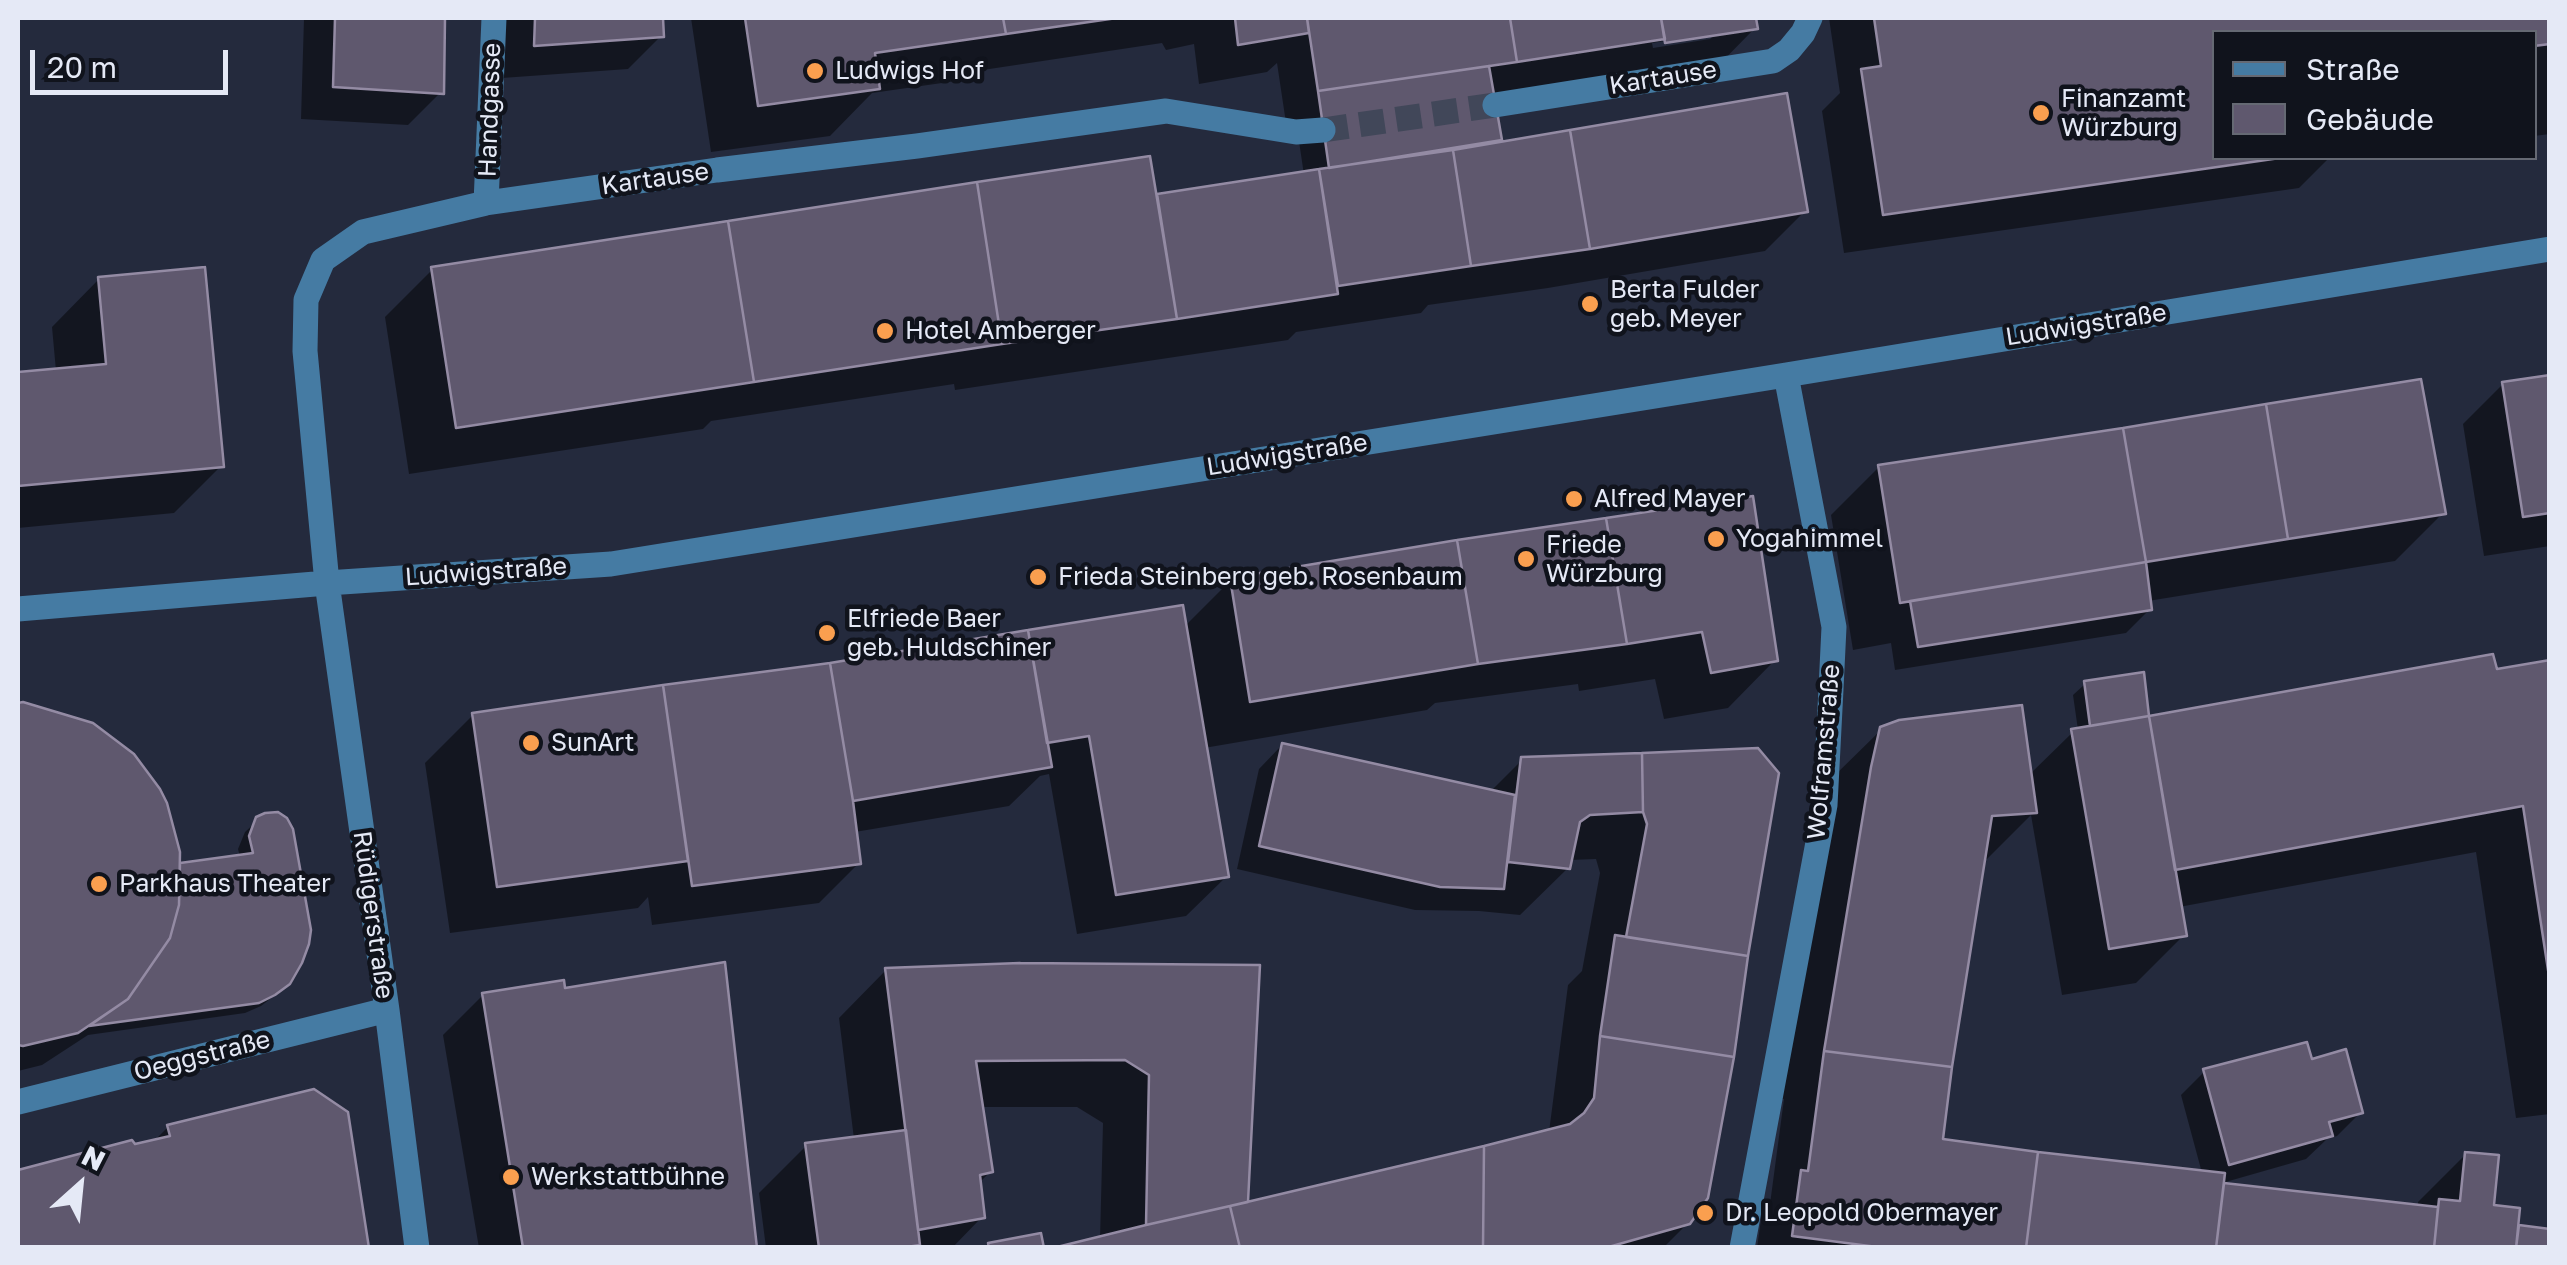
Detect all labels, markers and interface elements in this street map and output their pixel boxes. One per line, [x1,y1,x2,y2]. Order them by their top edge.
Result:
scale bar [35,30,232,92]
legend [2212,30,2537,160]
street label: Handgasse [473,42,507,178]
text: 20 m [47,49,117,85]
text: Straße [2306,51,2400,87]
street label: Kartause [1607,55,1719,101]
place label: Ludwigs Hof [835,56,984,86]
marker: Ludwigs Hof [804,60,826,82]
place label: Finanzamt Würzburg [2061,84,2186,143]
text: Gebäude [2306,101,2434,137]
marker: Finanzamt Würzburg [2030,102,2052,124]
street label: Kartause [599,157,711,201]
place label: Berta Fulder geb. Meyer [1610,275,1759,334]
marker: Berta Fulder geb. Meyer [1579,293,1601,315]
street label: Ludwigstraße [2003,297,2169,353]
place label: Hotel Amberger [905,316,1096,346]
marker: Hotel Amberger [874,320,896,342]
street label: Ludwigstraße [1204,427,1370,483]
place label: Alfred Mayer [1594,484,1745,514]
marker: Alfred Mayer [1563,488,1585,510]
place label: Yogahimmel [1736,524,1883,554]
marker: Yogahimmel [1705,528,1727,550]
place label: Friede Würzburg [1546,530,1663,589]
marker: Friede Würzburg [1515,548,1537,570]
street label: Ludwigstraße [404,551,568,593]
place label: Frieda Steinberg geb. Rosenbaum [1058,562,1463,592]
marker: Frieda Steinberg geb. Rosenbaum [1027,566,1049,588]
place label: Elfriede Baer geb. Huldschiner [847,604,1051,663]
marker: Elfriede Baer geb. Huldschiner [816,622,838,644]
street label: Wolframstraße [1801,663,1847,841]
place label: SunArt [551,728,634,758]
marker: SunArt [520,732,542,754]
street label: Rüdigerstraße [346,829,400,1001]
place label: Parkhaus Theater [119,869,331,899]
marker: Parkhaus Theater [88,873,110,895]
street label: Oeggstraße [131,1025,273,1087]
north arrow [30,1135,130,1235]
text: N [77,1138,111,1177]
place label: Werkstattbühne [531,1162,725,1192]
marker: Werkstattbühne [500,1166,522,1188]
place label: Dr. Leopold Obermayer [1725,1198,1998,1228]
marker: Dr. Leopold Obermayer [1694,1202,1716,1224]

